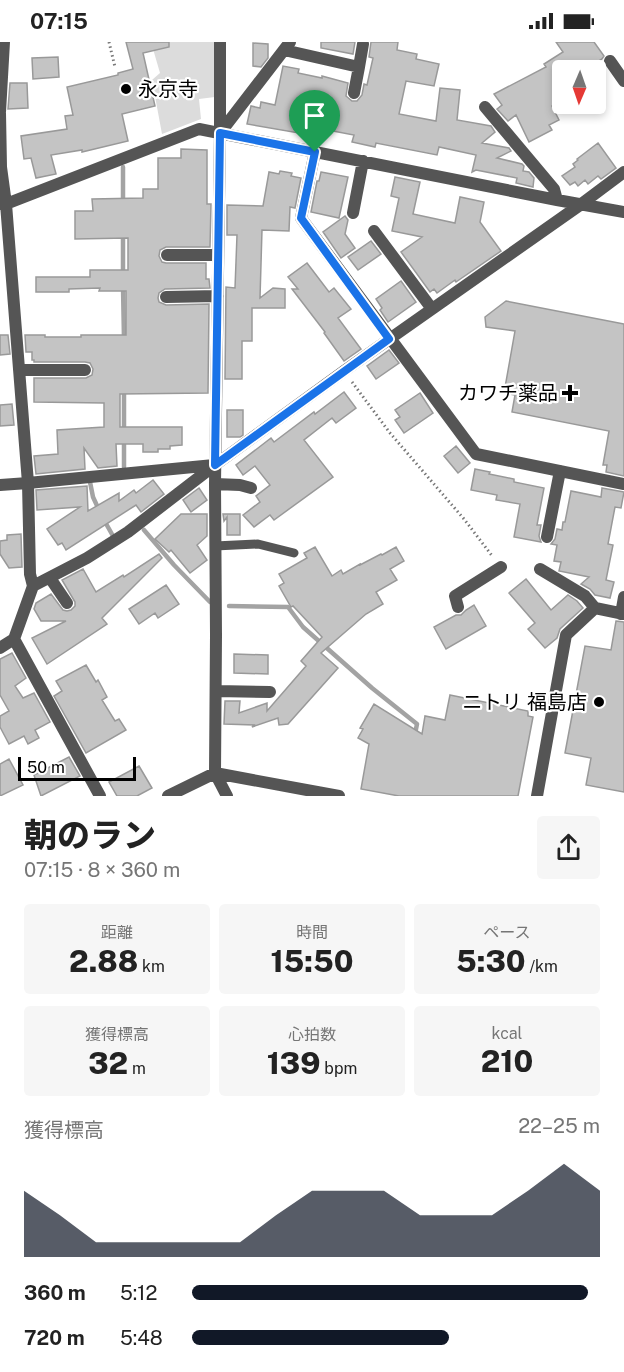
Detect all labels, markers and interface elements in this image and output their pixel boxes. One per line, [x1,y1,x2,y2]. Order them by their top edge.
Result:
text: 07:15 [30,8,88,34]
north arrow [552,60,606,114]
map controls [552,60,606,114]
place label: 永京寺 [138,77,198,101]
marker: 永京寺 [119,82,133,96]
pin [289,90,340,152]
icon: arrive [298,99,331,132]
place label: カワチ薬品 [458,381,558,405]
marker: カワチ薬品 [563,386,577,400]
place label: ニトリ 福島店 [462,690,587,714]
marker: ニトリ 福島店 [592,695,606,709]
scale bar [18,754,136,782]
text: 50 m [27,758,65,777]
text: 朝のラン [24,816,156,854]
button: share [537,816,600,879]
text: 07:15 · 8 × 360 m [24,858,180,882]
text: 距離 [101,923,133,942]
text: 時間 [296,923,328,942]
text: ペース [483,923,531,942]
text: 2.88 [69,943,138,979]
text: 15:50 [270,943,354,979]
text: 5:30 [456,943,526,979]
text: km [138,957,165,976]
text: /km [526,957,558,976]
text: kcal [492,1024,522,1043]
text: 獲得標高 [85,1025,149,1044]
text: 心拍数 [288,1025,336,1044]
text: 210 [481,1043,533,1079]
text: 32 [88,1045,128,1081]
text: 139 [267,1045,320,1081]
text: m [128,1059,146,1078]
text: bpm [320,1059,357,1078]
text: 22–25 m [518,1114,600,1138]
text: 獲得標高 [24,1118,104,1142]
text: 360 m [24,1281,86,1305]
text: 5:12 [120,1281,157,1305]
text: 720 m [24,1326,85,1350]
text: 5:48 [120,1326,163,1350]

